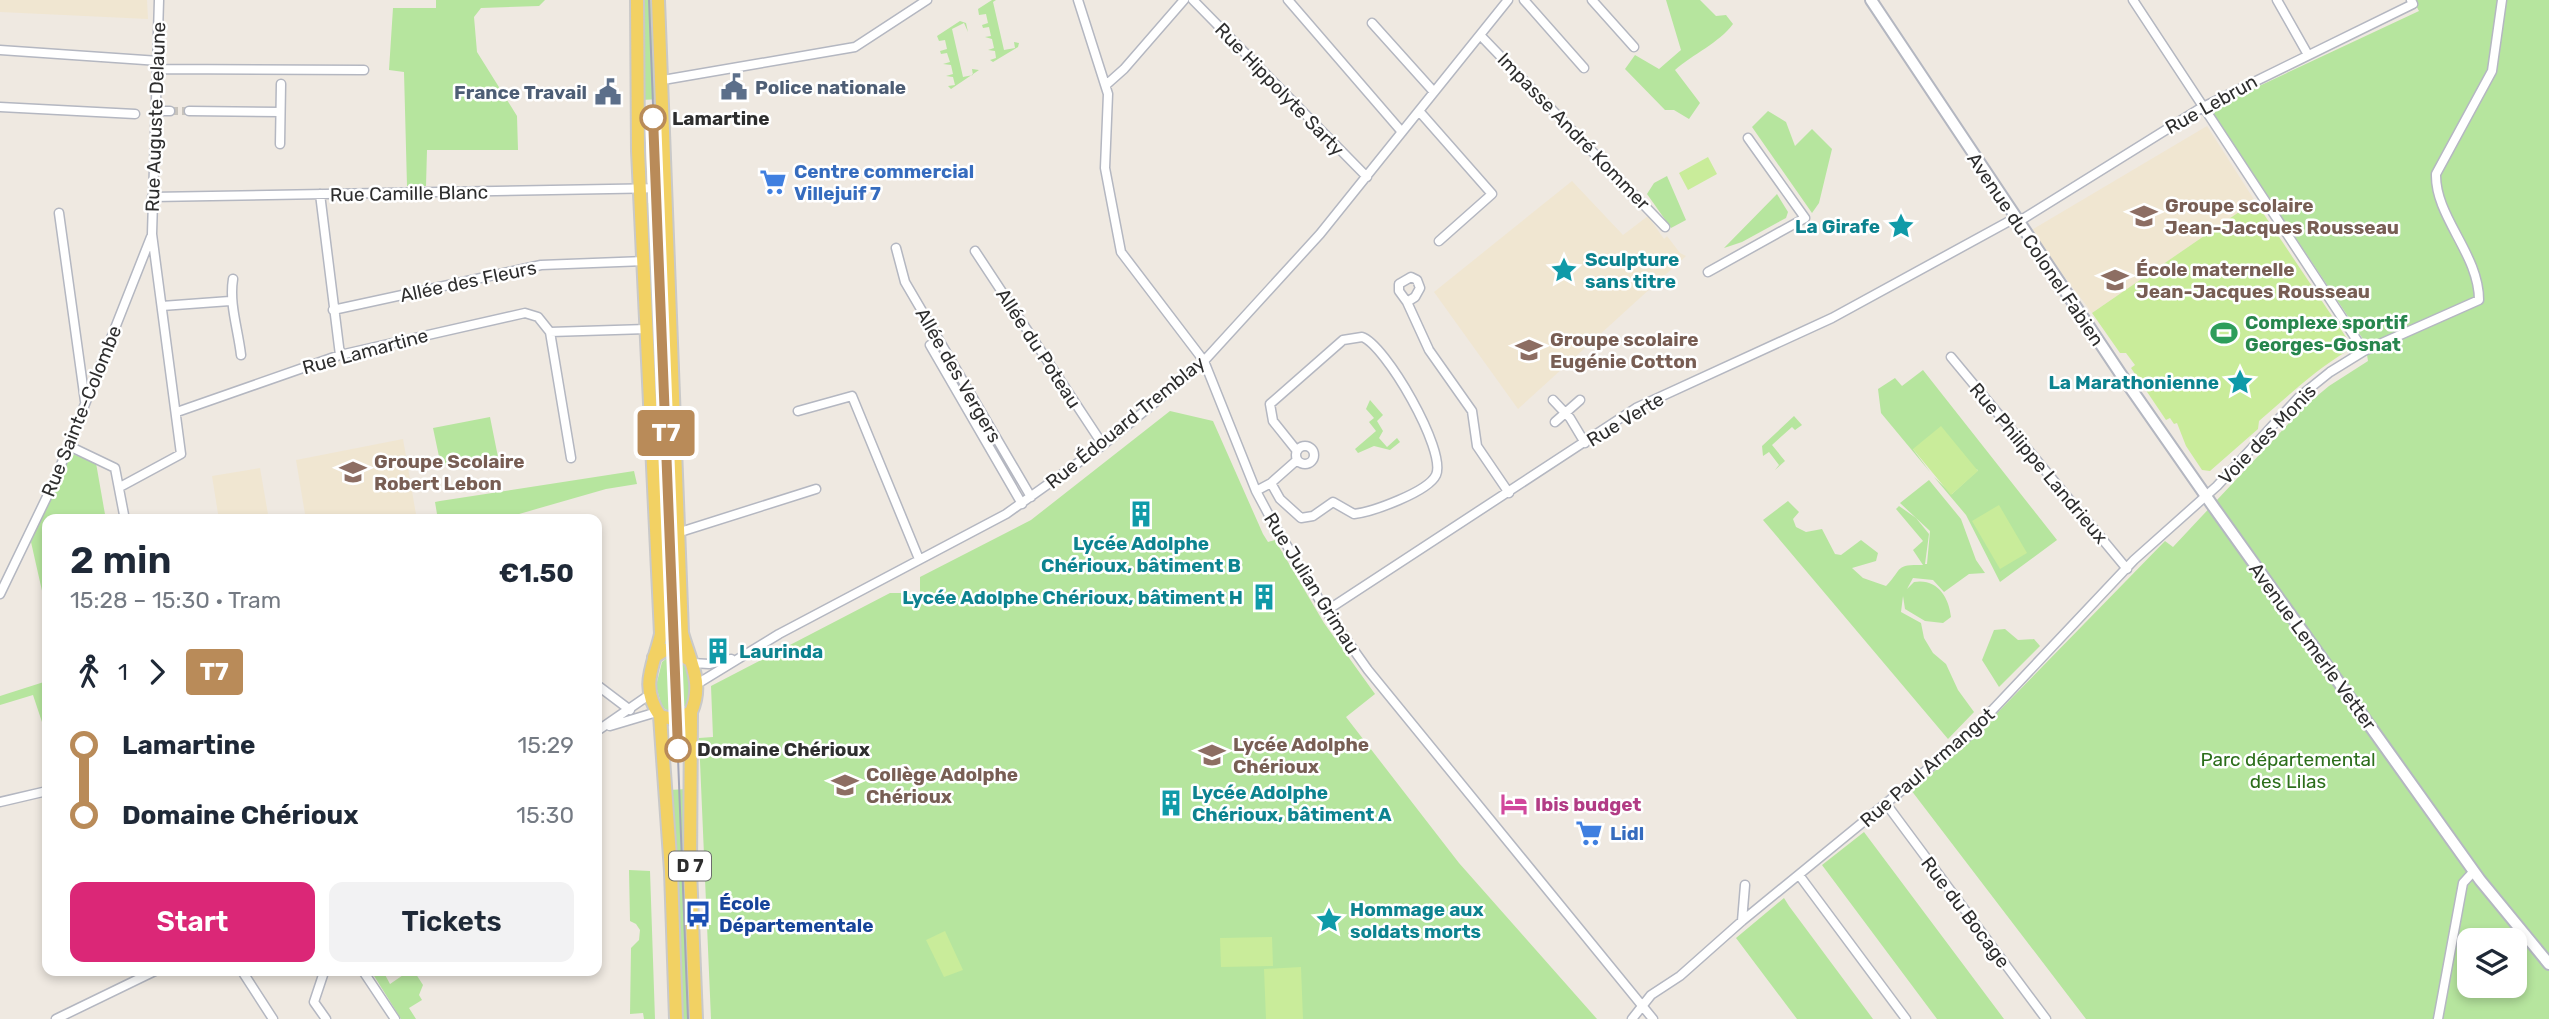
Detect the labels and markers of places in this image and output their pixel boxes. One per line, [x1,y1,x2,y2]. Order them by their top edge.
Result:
public building icon: Police nationale [719,72,749,102]
place label: Police nationale [755,76,906,99]
public building icon: France Travail [593,77,623,107]
place label: France Travail [454,81,587,104]
marker: Lamartine [640,105,666,131]
place label: Lamartine [672,107,770,130]
place label: Centre commercial Villejuif 7 [794,160,974,205]
supermarket icon: Centre commercial Villejuif 7 [758,167,788,197]
place label: Groupe scolaire Jean-Jacques Rousseau [2165,194,2399,239]
school or university icon: Groupe scolaire Jean-Jacques Rousseau [2129,201,2159,231]
place icon: La Girafe [1886,211,1916,241]
place label: La Girafe [1795,215,1880,238]
place label: Sculpture sans titre [1585,248,1679,293]
place icon: Sculpture sans titre [1549,255,1579,285]
place label: École maternelle Jean-Jacques Rousseau [2136,258,2370,303]
school or university icon: École maternelle Jean-Jacques Rousseau [2100,265,2130,295]
place label: Complexe sportif Georges-Gosnat [2245,311,2408,356]
sports icon: Complexe sportif Georges-Gosnat [2209,318,2239,348]
place label: Groupe scolaire Eugénie Cotton [1550,328,1699,373]
school or university icon: Groupe scolaire Eugénie Cotton [1514,335,1544,365]
place icon: La Marathonienne [2225,367,2255,397]
place label: La Marathonienne [2048,371,2219,394]
place label: Groupe Scolaire Robert Lebon [374,450,525,495]
school or university icon: Groupe Scolaire Robert Lebon [338,457,368,487]
building icon: Lycée Adolphe Chérioux, bâtiment B [1126,499,1156,529]
place label: Lycée Adolphe Chérioux, bâtiment B [1041,532,1241,577]
building icon: Lycée Adolphe Chérioux, bâtiment H [1249,582,1279,612]
place label: Lycée Adolphe Chérioux, bâtiment H [902,586,1243,609]
building icon: Laurinda [703,636,733,666]
place label: Laurinda [739,640,823,663]
place label: Lycée Adolphe Chérioux [1233,733,1369,778]
marker: Domaine Chérioux [665,736,691,762]
place label: Domaine Chérioux [697,738,870,761]
school or university icon: Lycée Adolphe Chérioux [1197,740,1227,770]
place label: Collège Adolphe Chérioux [866,763,1018,808]
school or university icon: Collège Adolphe Chérioux [830,770,860,800]
place label: Lycée Adolphe Chérioux, bâtiment A [1192,781,1392,826]
building icon: Lycée Adolphe Chérioux, bâtiment A [1156,788,1186,818]
hotel icon: Ibis budget [1499,789,1529,819]
place label: Ibis budget [1535,793,1642,816]
supermarket icon: Lidl [1574,818,1604,848]
place label: Lidl [1610,822,1644,845]
place label: École Départementale [719,892,873,937]
place label: Hommage aux soldats morts [1350,898,1484,943]
bus stop icon: École Départementale [683,899,713,929]
place icon: Hommage aux soldats morts [1314,905,1344,935]

